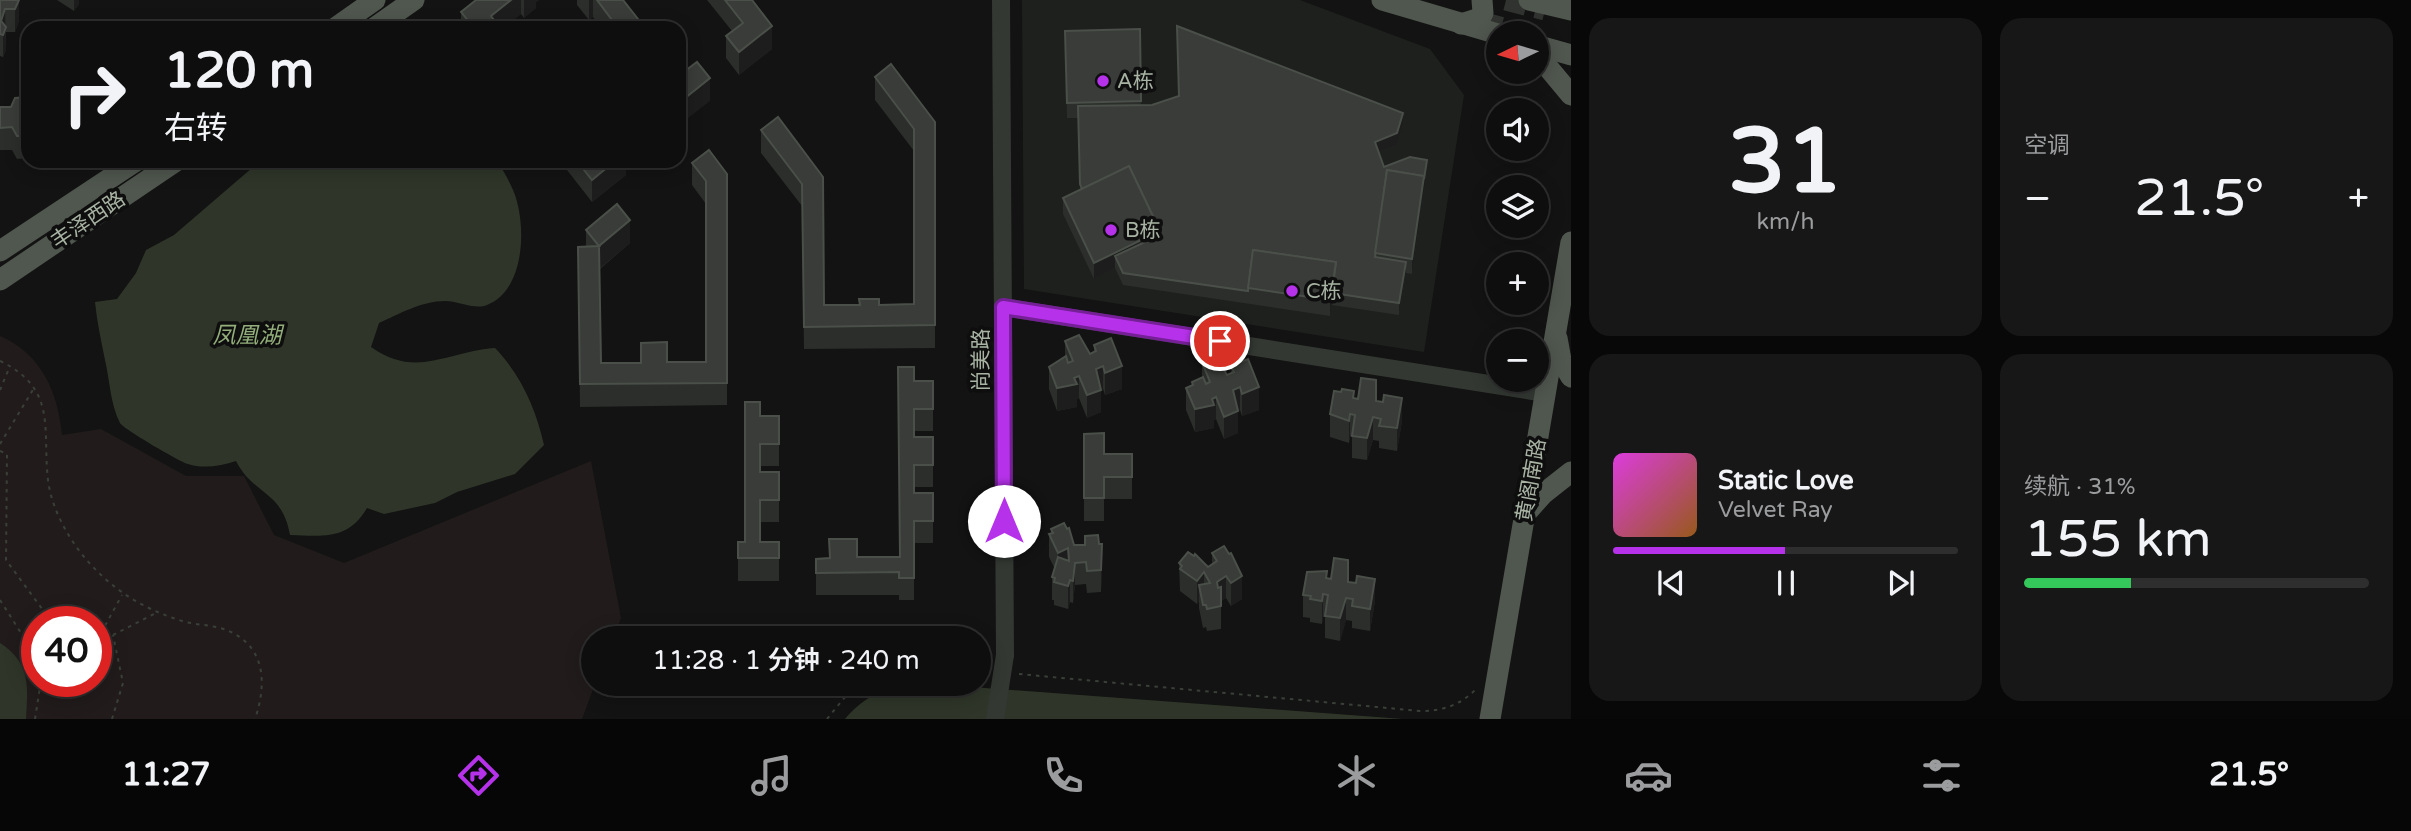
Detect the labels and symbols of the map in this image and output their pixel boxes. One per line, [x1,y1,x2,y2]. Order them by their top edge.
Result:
north arrow [1486,21,1549,84]
place label: A栋 [1117,69,1154,94]
marker: A栋 [1095,73,1111,89]
street label: 丰泽西路 [46,187,130,254]
place label: B栋 [1125,218,1161,243]
marker: B栋 [1103,222,1119,238]
place label: C栋 [1306,279,1342,304]
marker: C栋 [1284,283,1300,299]
pin [1190,311,1250,371]
water label: 凤凰湖 [213,322,285,350]
street label: 尚美路 [969,329,994,392]
street label: 黄阁南路 [1512,437,1551,524]
position arrow [967,484,1041,558]
speed limit sign: 40 [21,606,112,697]

